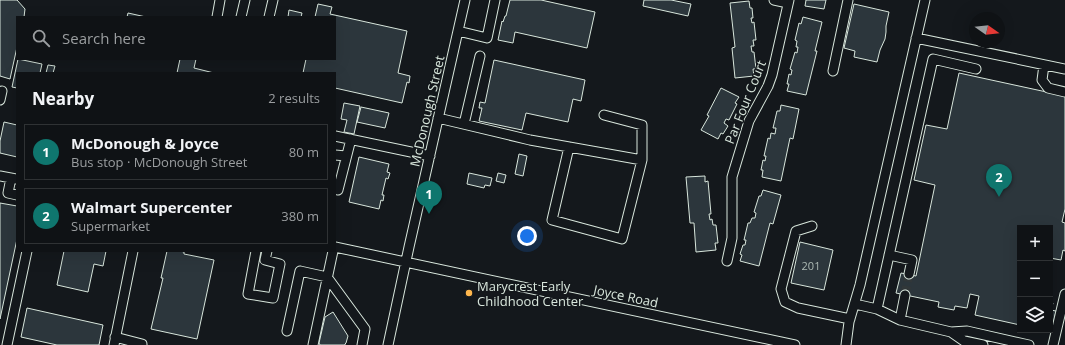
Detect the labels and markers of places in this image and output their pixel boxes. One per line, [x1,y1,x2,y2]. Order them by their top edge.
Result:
pin: 2 [986,164,1012,197]
pin: 1 [416,181,442,214]
place label: Marycrest Early Childhood Center [477,277,584,310]
marker: Marycrest Early Childhood Center [464,288,474,298]

